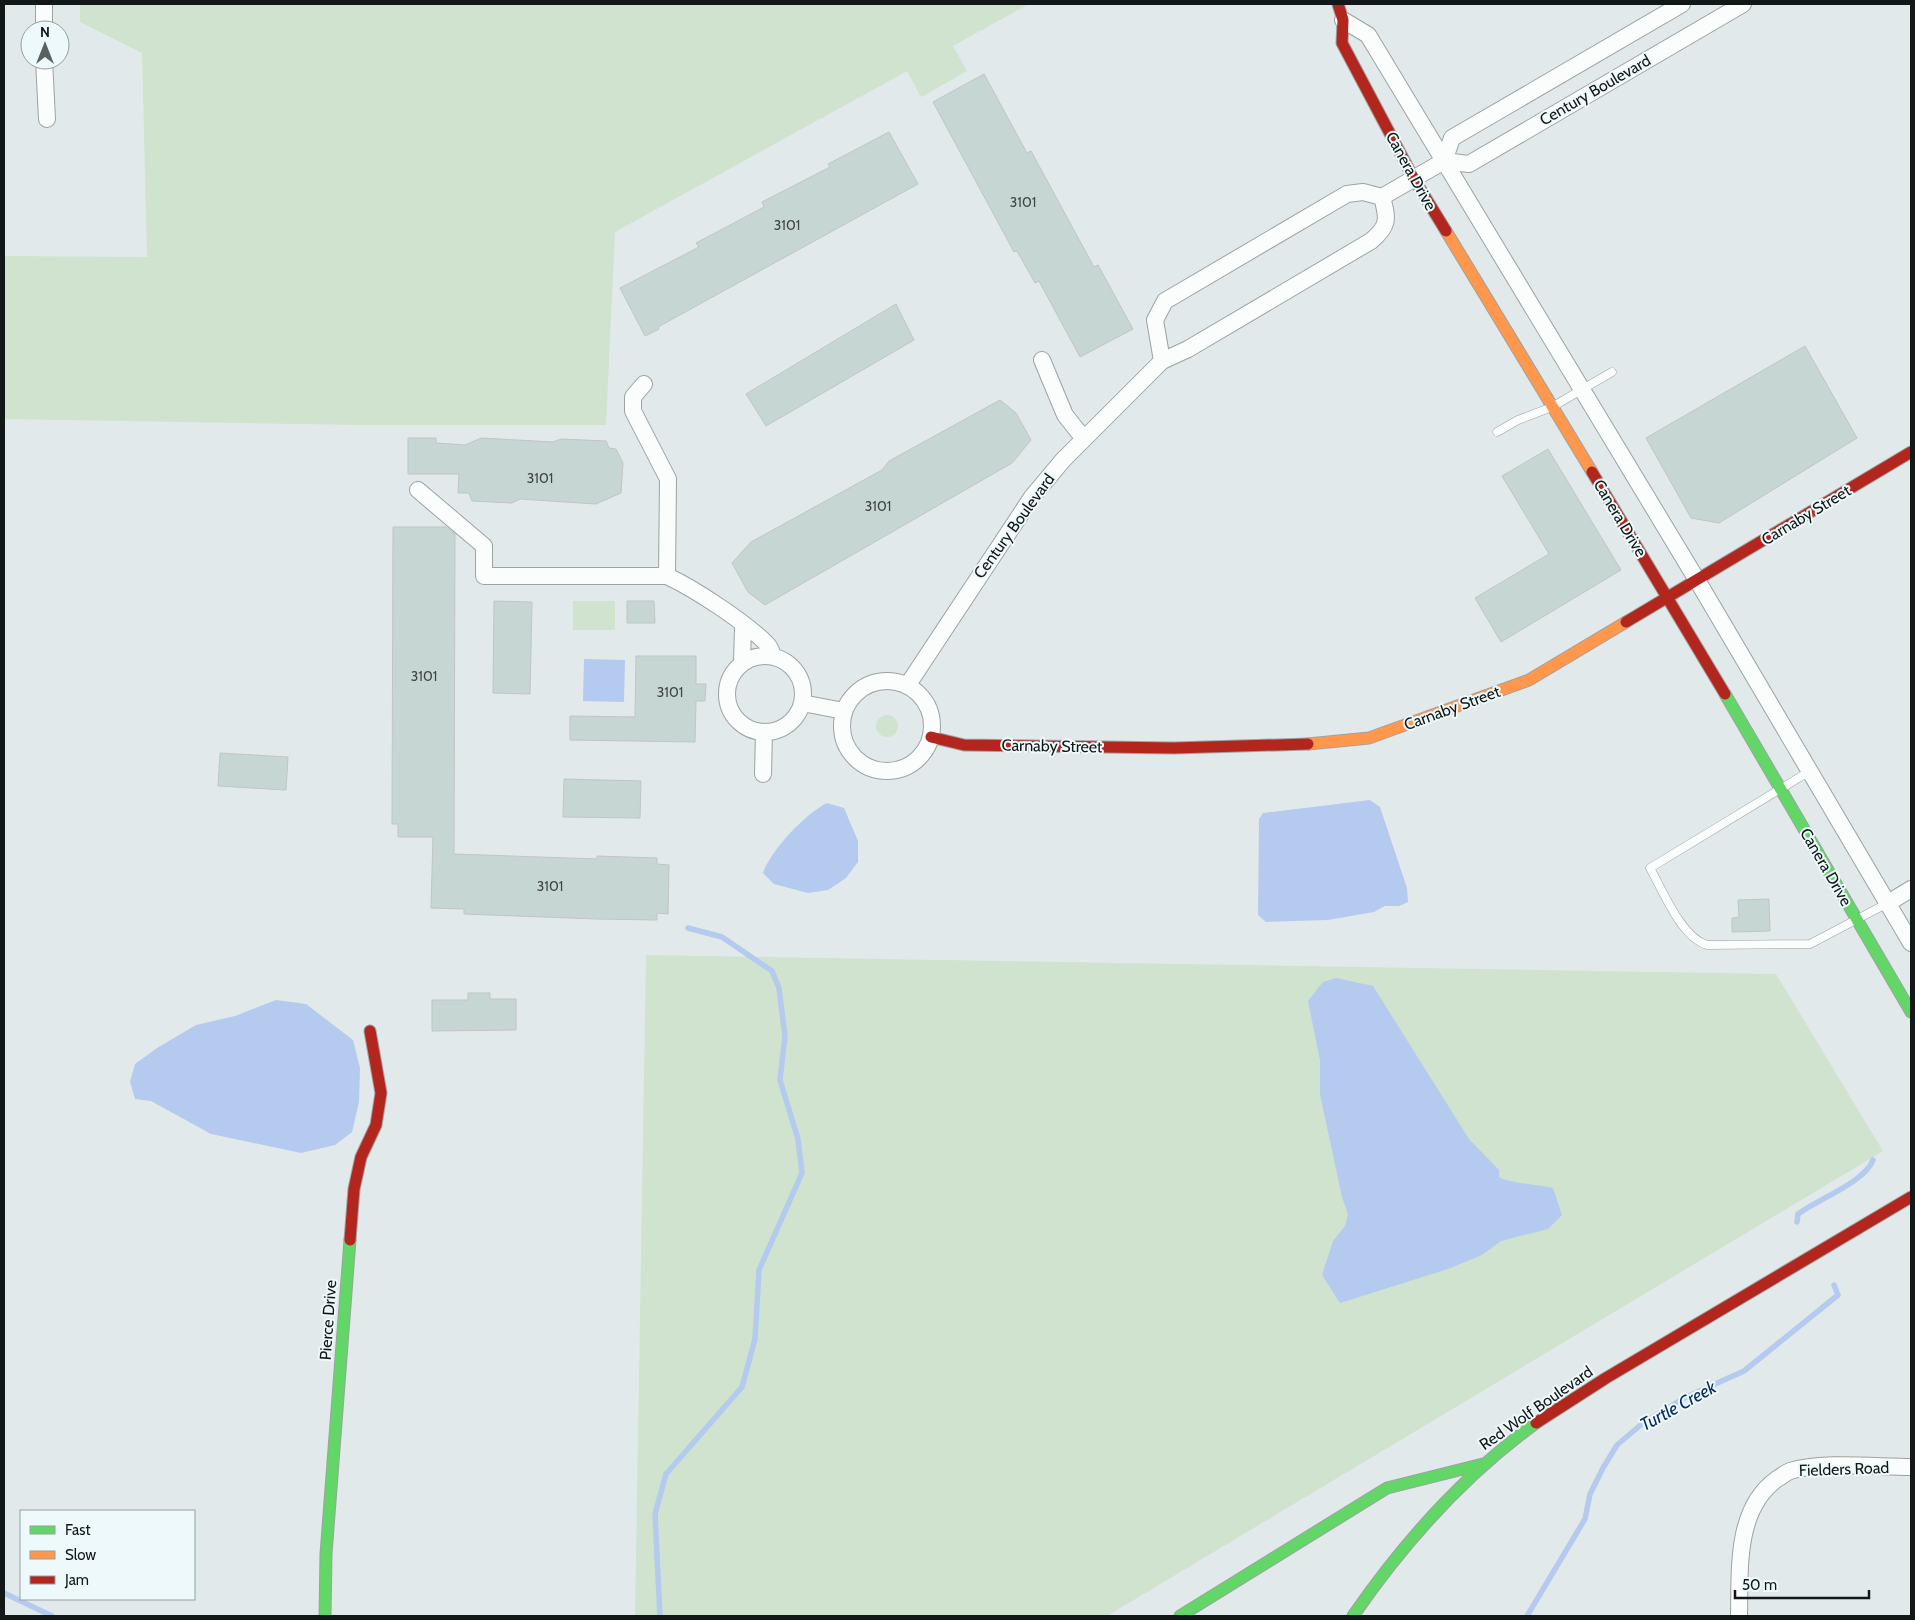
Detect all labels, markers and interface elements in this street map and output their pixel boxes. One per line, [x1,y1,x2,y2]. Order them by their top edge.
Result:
north arrow [20,20,70,70]
text: N [40,23,50,41]
street label: Century Boulevard [1536,51,1654,129]
street label: Canera Drive [1382,128,1440,214]
house number: 3101 [1010,193,1036,211]
house number: 3101 [774,216,800,234]
house number: 3101 [527,469,553,487]
street label: Century Boulevard [970,470,1058,582]
street label: Canera Drive [1590,476,1650,560]
street label: Carnaby Street [1758,481,1855,549]
house number: 3101 [865,497,891,515]
house number: 3101 [411,667,437,685]
street label: Carnaby Street [1401,682,1503,734]
house number: 3101 [657,683,683,701]
street label: Carnaby Street [1001,736,1103,756]
street label: Canera Drive [1796,825,1856,909]
house number: 3101 [537,877,563,895]
street label: Pierce Drive [316,1279,340,1361]
street label: Red Wolf Boulevard [1476,1362,1596,1454]
water label: Turtle Creek [1636,1375,1721,1436]
street label: Fielders Road [1798,1458,1890,1480]
legend [20,1510,195,1600]
text: Fast [65,1521,90,1539]
text: Slow [65,1546,96,1564]
scale bar [1735,1568,1869,1600]
text: Jam [64,1571,89,1589]
text: 50 m [1742,1576,1777,1594]

